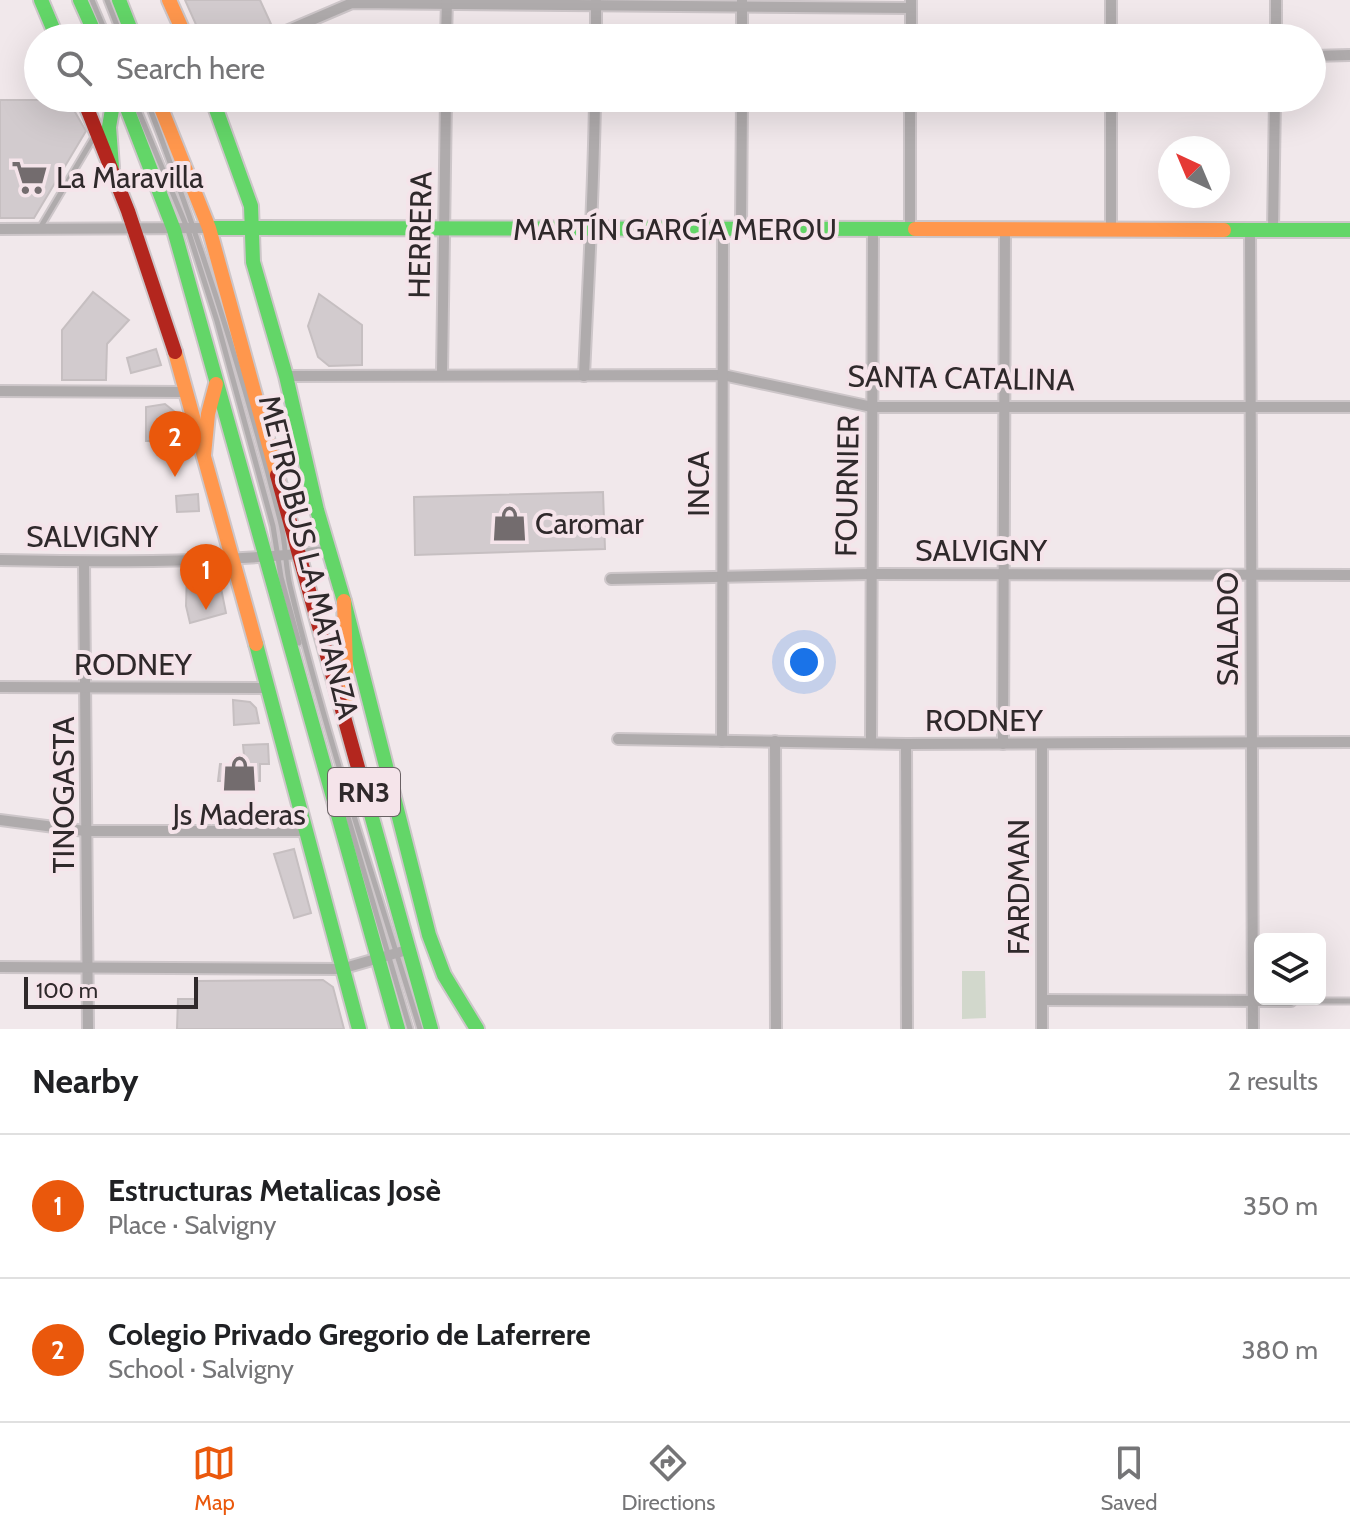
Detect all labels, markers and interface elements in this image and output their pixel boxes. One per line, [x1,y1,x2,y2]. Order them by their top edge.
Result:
search box [24,24,1326,112]
icon: search [52,46,96,90]
text: Search here [116,50,265,87]
north arrow [1158,136,1230,208]
supermarket icon: La Maravilla [11,158,49,196]
place label: La Maravilla [56,159,204,196]
street label: HERRERA [400,171,440,299]
street label: MARTÍN GARCÍA MEROU [513,211,837,248]
street label: SANTA CATALINA [847,358,1075,398]
street label: METROBUS LA MATANZA [251,391,367,723]
pin: 2 [149,411,201,477]
street label: FOURNIER [827,415,867,557]
street label: INCA [680,451,717,517]
shop icon: Caromar [490,504,528,542]
place label: Caromar [535,505,644,542]
street label: SALVIGNY [26,518,159,555]
street label: SALVIGNY [915,532,1048,569]
pin: 1 [180,544,232,610]
street label: SALADO [1209,572,1246,686]
your location [784,642,824,682]
street label: RODNEY [74,646,193,683]
street label: RODNEY [925,702,1044,739]
street label: TINOGASTA [45,716,82,873]
shop icon: Js Maderas [220,754,258,792]
road number: RN3 [328,768,400,816]
place label: Js Maderas [171,796,306,833]
street label: FARDMAN [1000,819,1037,955]
map controls [1254,933,1326,1005]
button: layers [1254,933,1326,1005]
scale bar [24,973,198,1009]
text: 100 m [36,977,98,1004]
text: Nearby [32,1060,139,1102]
text: 2 results [1227,1065,1318,1097]
text: Estructuras Metalicas Josè [108,1172,441,1209]
text: 1 [53,1190,63,1222]
text: 350 m [1243,1190,1318,1222]
text: Place · Salvigny [108,1209,276,1241]
text: Colegio Privado Gregorio de Laferrere [108,1316,591,1353]
text: 2 [51,1334,65,1366]
text: 380 m [1241,1334,1318,1366]
text: School · Salvigny [108,1353,294,1385]
tab: Map [192,1441,236,1516]
tab: Directions [621,1441,715,1516]
tab: Saved [1100,1441,1158,1516]

